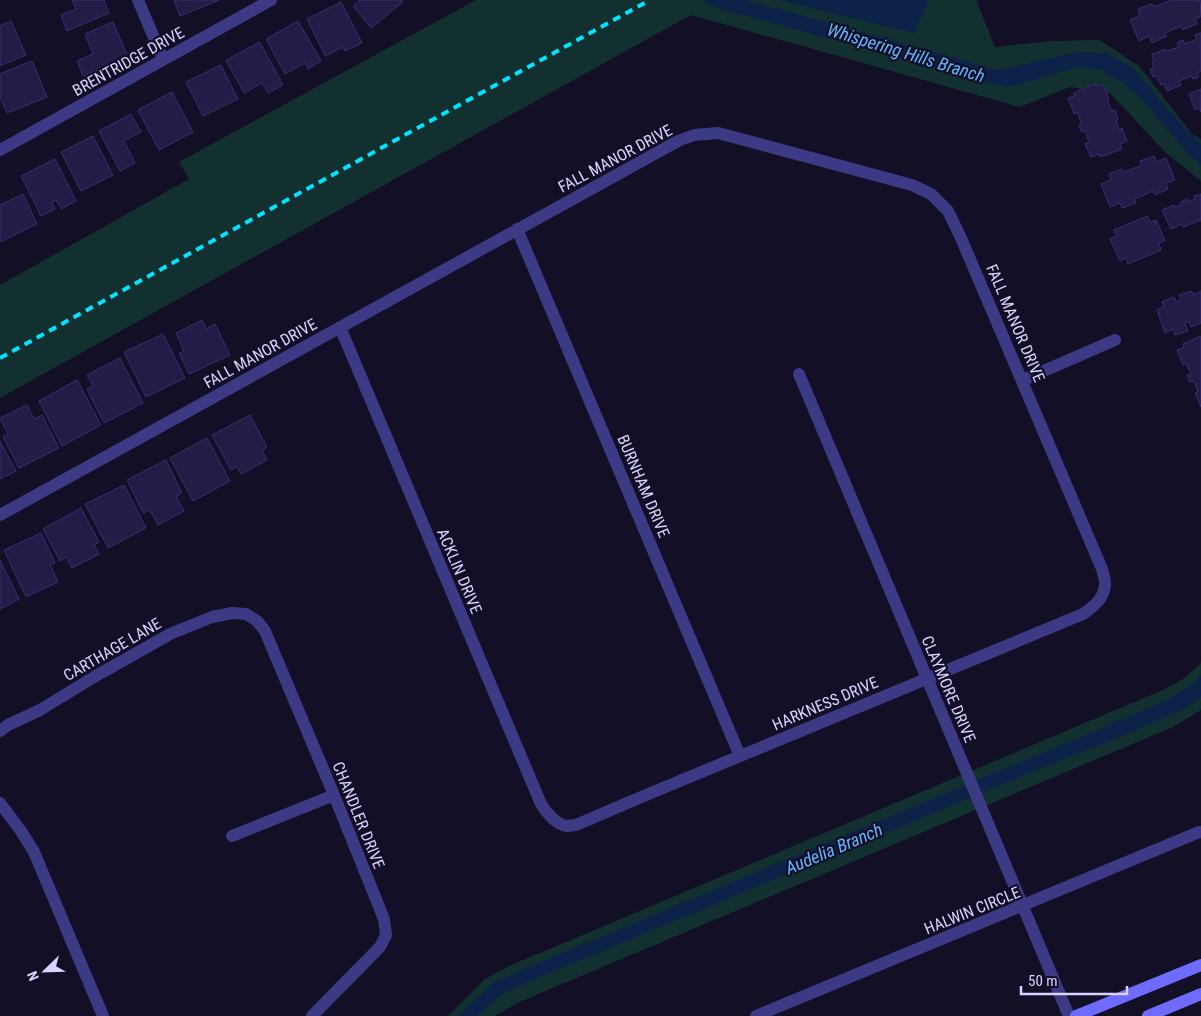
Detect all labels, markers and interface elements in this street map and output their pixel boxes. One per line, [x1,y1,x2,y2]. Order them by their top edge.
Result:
water label: Whispering Hills Branch [825,19,987,86]
street label: BRENTRIDGE DRIVE [69,23,187,100]
street label: FALL MANOR DRIVE [555,120,675,196]
street label: FALL MANOR DRIVE [982,261,1049,385]
street label: FALL MANOR DRIVE [200,315,320,392]
street label: BURNHAM DRIVE [613,432,674,540]
street label: ACKLIN DRIVE [433,526,486,617]
street label: CARTHAGE LANE [60,614,165,685]
street label: CLAYMORE DRIVE [918,633,980,745]
street label: HARKNESS DRIVE [769,673,881,734]
street label: CHANDLER DRIVE [328,759,389,871]
water label: Audelia Branch [781,819,886,879]
street label: HALWIN CIRCLE [921,883,1023,938]
north arrow [20,946,70,996]
scale bar [1021,964,1127,996]
text: N [24,969,42,983]
text: 50 m [1028,972,1058,990]

